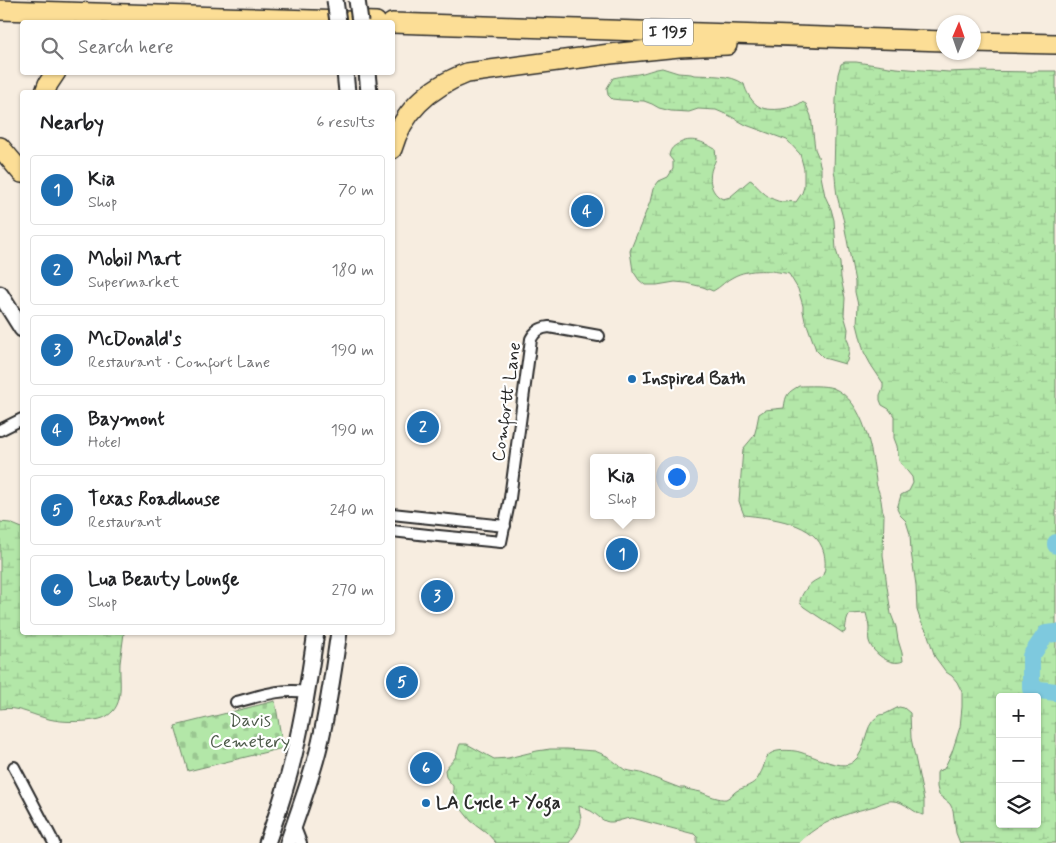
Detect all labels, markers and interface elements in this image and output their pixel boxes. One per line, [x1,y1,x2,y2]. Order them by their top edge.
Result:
north arrow [936,15,981,60]
road number: I 195 [643,18,693,46]
search box [20,20,395,75]
icon: search [38,34,66,62]
text: Search here [78,35,174,60]
text: Nearby [40,109,104,137]
text: 6 results [316,112,375,133]
text: Kia [88,167,115,192]
text: 1 [53,180,61,201]
text: 70 m [338,180,374,201]
text: Shop [88,192,117,213]
pin: 4 [571,192,603,230]
text: Mobil Mart [88,247,182,272]
text: 2 [53,260,61,281]
text: 180 m [331,260,374,281]
text: Supermarket [88,272,179,293]
text: McDonald's [88,327,181,352]
text: 3 [53,340,61,361]
text: 190 m [331,340,374,361]
street label: Comfortt Lane [487,341,529,464]
text: Restaurant · Comfort Lane [88,352,270,373]
place label: Inspired Bath [642,367,745,391]
marker: Inspired Bath [626,373,638,385]
text: Baymont [88,407,165,432]
pin: 2 [407,408,439,446]
text: 4 [52,420,62,441]
text: 190 m [331,420,374,441]
text: Hotel [88,432,121,453]
popup [590,454,655,519]
text: Kia [608,464,635,489]
your location [664,464,690,490]
text: Texas Roadhouse [88,487,220,512]
text: Shop [608,489,637,510]
text: 5 [52,500,62,521]
text: 240 m [330,500,374,521]
text: Restaurant [88,512,162,533]
pin: 1 [606,535,638,573]
text: Lua Beauty Lounge [88,567,239,592]
pin: 3 [421,577,453,615]
text: 6 [53,580,61,601]
text: 270 m [331,580,374,601]
text: Shop [88,592,117,613]
pin: 5 [386,663,418,701]
map controls [996,693,1041,828]
button: + [996,693,1041,738]
park label: Davis Cemetery [210,709,290,754]
button: − [996,738,1041,783]
pin: 6 [410,749,442,787]
button: layers [996,783,1041,828]
place label: LA Cycle + Yoga [436,791,561,817]
marker: LA Cycle + Yoga [420,797,432,809]

